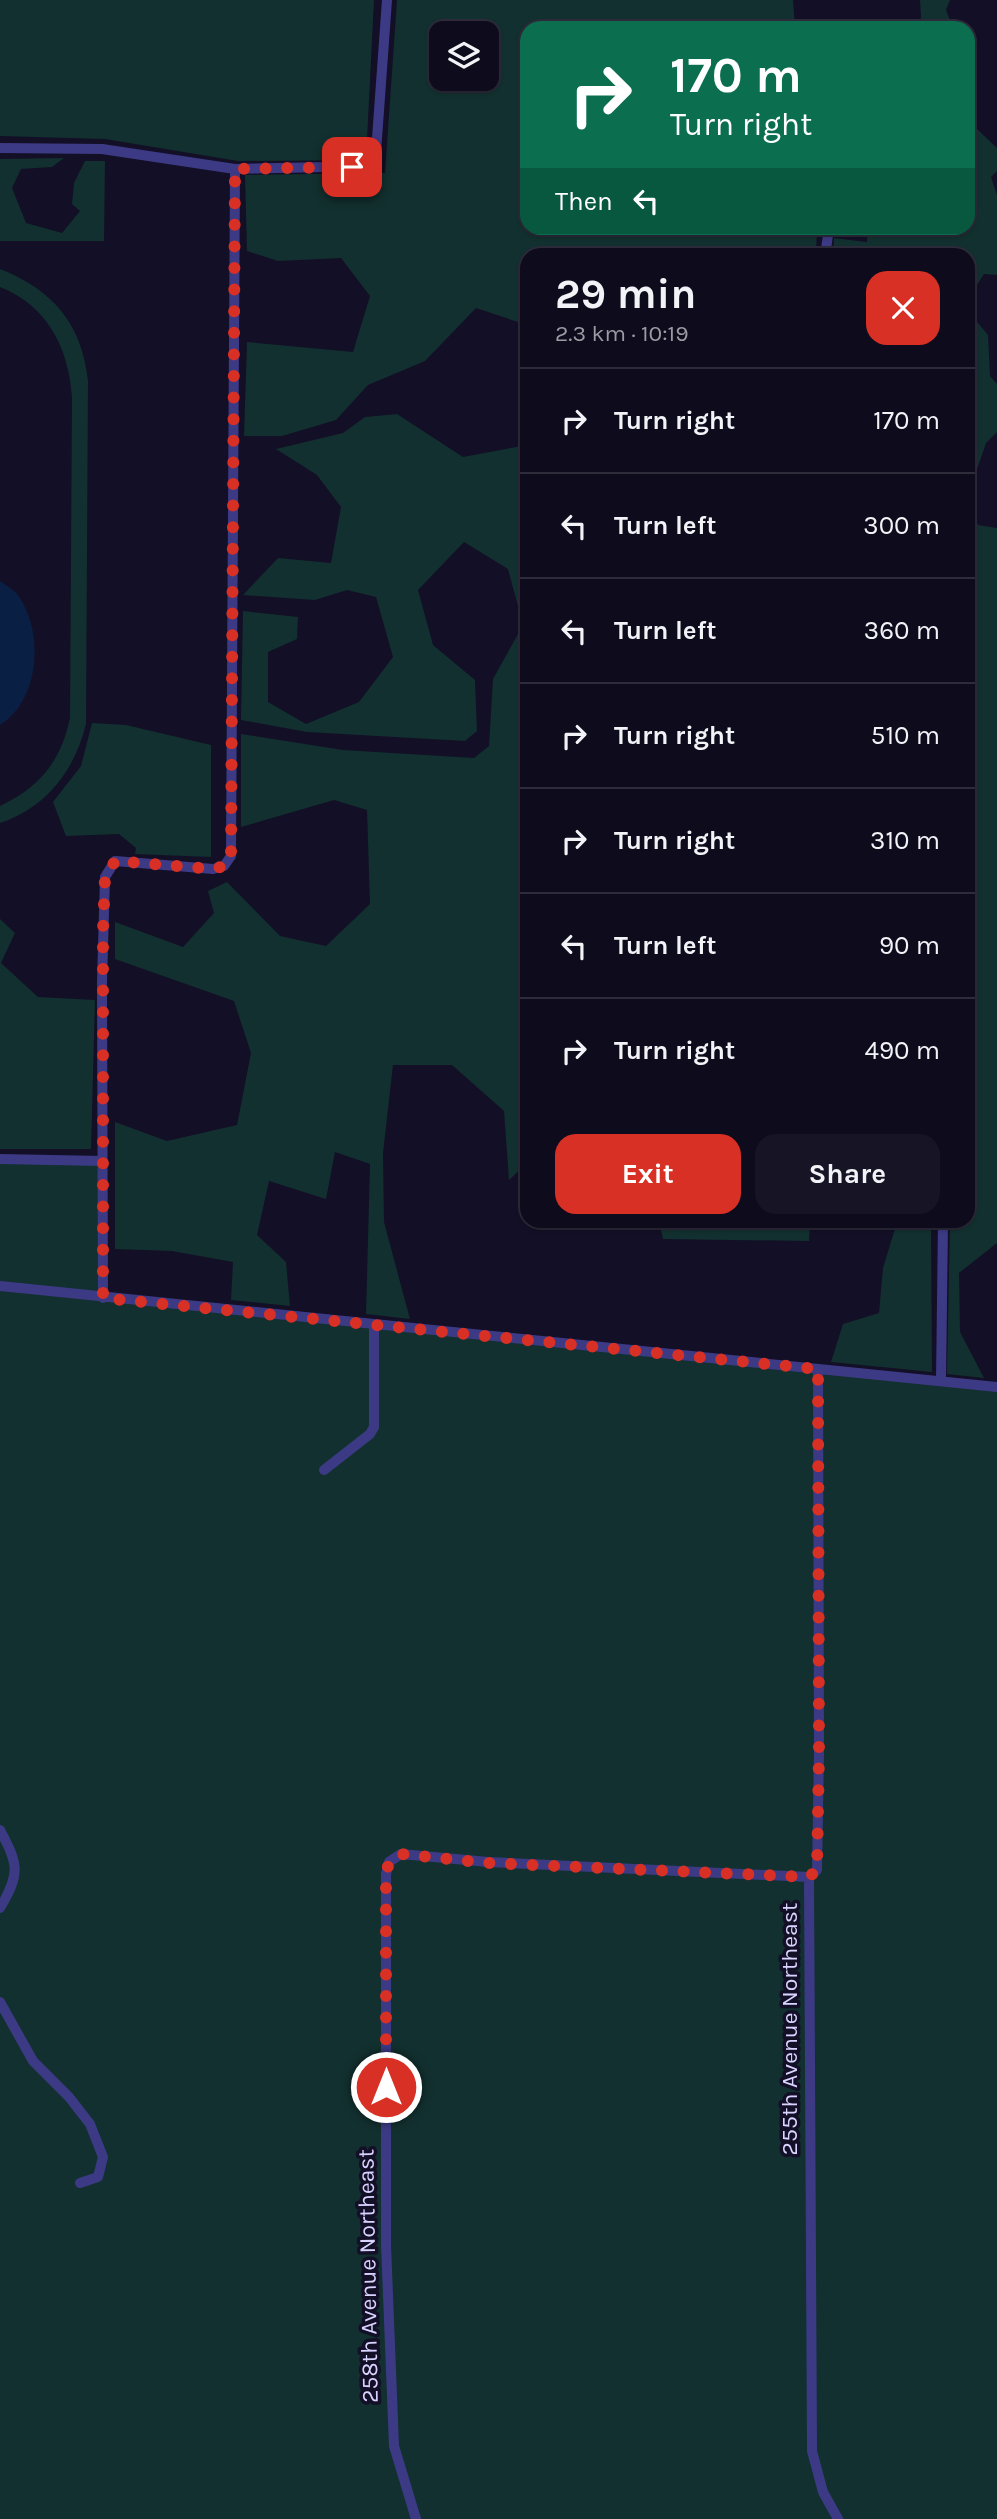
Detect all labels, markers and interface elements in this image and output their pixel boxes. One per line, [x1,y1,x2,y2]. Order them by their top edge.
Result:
map controls [429,21,499,91]
button: layers [429,21,499,91]
text: 170 m [670,47,802,104]
icon: right [555,49,646,140]
text: Turn right [670,106,812,143]
pin [322,137,382,197]
icon: arrive [333,148,371,186]
icon: left [627,182,665,220]
text: Then [555,186,613,217]
text: 29 min [555,269,696,319]
button: close [866,271,940,345]
text: 2.3 km · 10:19 [555,320,688,347]
icon: right [555,402,593,440]
text: Turn right [614,405,735,436]
text: 170 m [873,405,940,436]
icon: left [555,507,593,545]
text: Turn left [614,510,716,541]
text: 300 m [863,510,940,541]
icon: left [555,612,593,650]
text: Turn left [614,615,716,646]
text: 360 m [864,615,940,646]
icon: right [555,717,593,755]
text: Turn right [614,720,735,751]
text: 510 m [871,720,940,751]
icon: right [555,822,593,860]
text: Turn right [614,825,735,856]
text: 310 m [870,825,940,856]
icon: left [555,927,593,965]
text: Turn left [614,930,716,961]
text: 90 m [879,930,940,961]
icon: right [555,1032,593,1070]
text: Turn right [614,1035,735,1066]
text: 490 m [864,1035,940,1066]
button: Exit [555,1134,741,1214]
button: Share [755,1134,940,1214]
street label: 255th Avenue Northeast [776,1902,803,2155]
position arrow [349,2050,423,2124]
street label: 258th Avenue Northeast [352,2148,384,2403]

